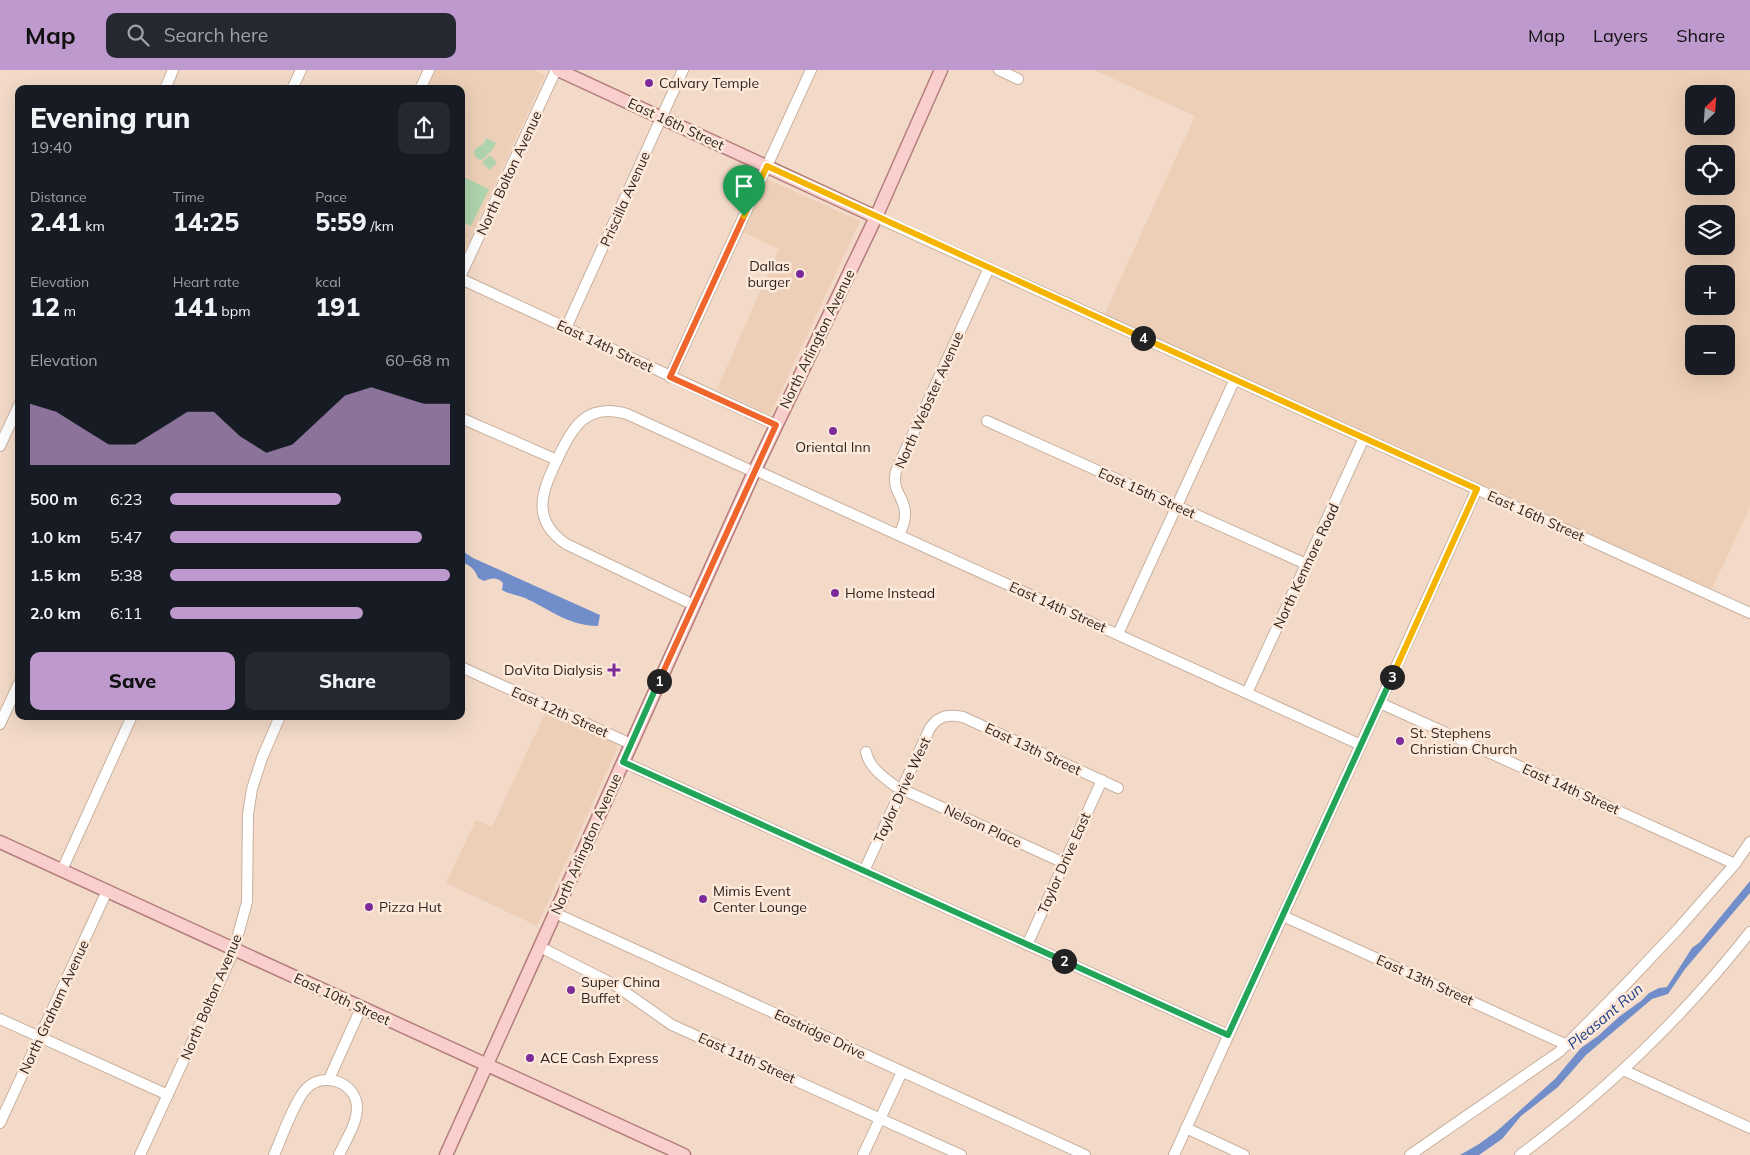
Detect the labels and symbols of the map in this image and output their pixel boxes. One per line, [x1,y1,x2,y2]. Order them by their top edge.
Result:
place label: Calvary Temple [659,74,759,92]
marker: Calvary Temple [643,77,655,89]
north arrow [1685,85,1735,135]
street label: East 16th Street [625,94,727,154]
street label: North Bolton Avenue [472,108,546,238]
street label: Priscilla Avenue [596,149,654,249]
pin [723,165,765,216]
place label: Dallas burger [747,257,791,291]
street label: North Arlington Avenue [775,266,859,412]
marker: Dallas burger [794,268,806,280]
street label: East 14th Street [554,316,656,376]
pin: 4 [1130,326,1156,350]
street label: North Webster Avenue [891,329,967,471]
marker: Oriental Inn [827,425,839,437]
place label: Oriental Inn [795,438,871,456]
street label: East 15th Street [1096,464,1198,522]
street label: East 16th Street [1485,487,1587,545]
street label: North Kenmore Road [1269,501,1343,631]
street label: East 14th Street [1007,578,1109,636]
place label: Home Instead [845,584,935,602]
marker: Home Instead [829,587,841,599]
place label: DaVita Dialysis [504,661,603,679]
marker: DaVita Dialysis [607,663,621,677]
pin: 3 [1380,664,1404,690]
pin: 1 [646,668,672,694]
street label: East 12th Street [509,683,611,741]
street label: East 13th Street [982,719,1084,779]
place label: St. Stephens Christian Church [1410,724,1518,758]
street label: Taylor Drive West [870,734,934,846]
marker: St. Stephens Christian Church [1394,735,1406,747]
street label: East 14th Street [1520,760,1622,818]
street label: North Arlington Avenue [547,771,625,917]
street label: Nelson Place [941,800,1025,852]
street label: Taylor Drive East [1034,809,1094,916]
place label: Mimis Event Center Lounge [713,882,807,916]
marker: Mimis Event Center Lounge [697,893,709,905]
place label: Pizza Hut [379,898,442,916]
marker: Pizza Hut [363,901,375,913]
street label: North Bolton Avenue [176,931,246,1063]
street label: North Graham Avenue [15,937,93,1077]
pin: 2 [1052,948,1076,974]
street label: East 13th Street [1374,951,1476,1009]
street label: East 10th Street [291,969,393,1029]
place label: Super China Buffet [581,973,660,1007]
water label: Pleasant Run [1563,979,1647,1053]
marker: Super China Buffet [565,984,577,996]
street label: Eastridge Drive [771,1005,869,1063]
street label: East 11th Street [696,1029,798,1087]
place label: ACE Cash Express [540,1049,659,1067]
marker: ACE Cash Express [524,1052,536,1064]

